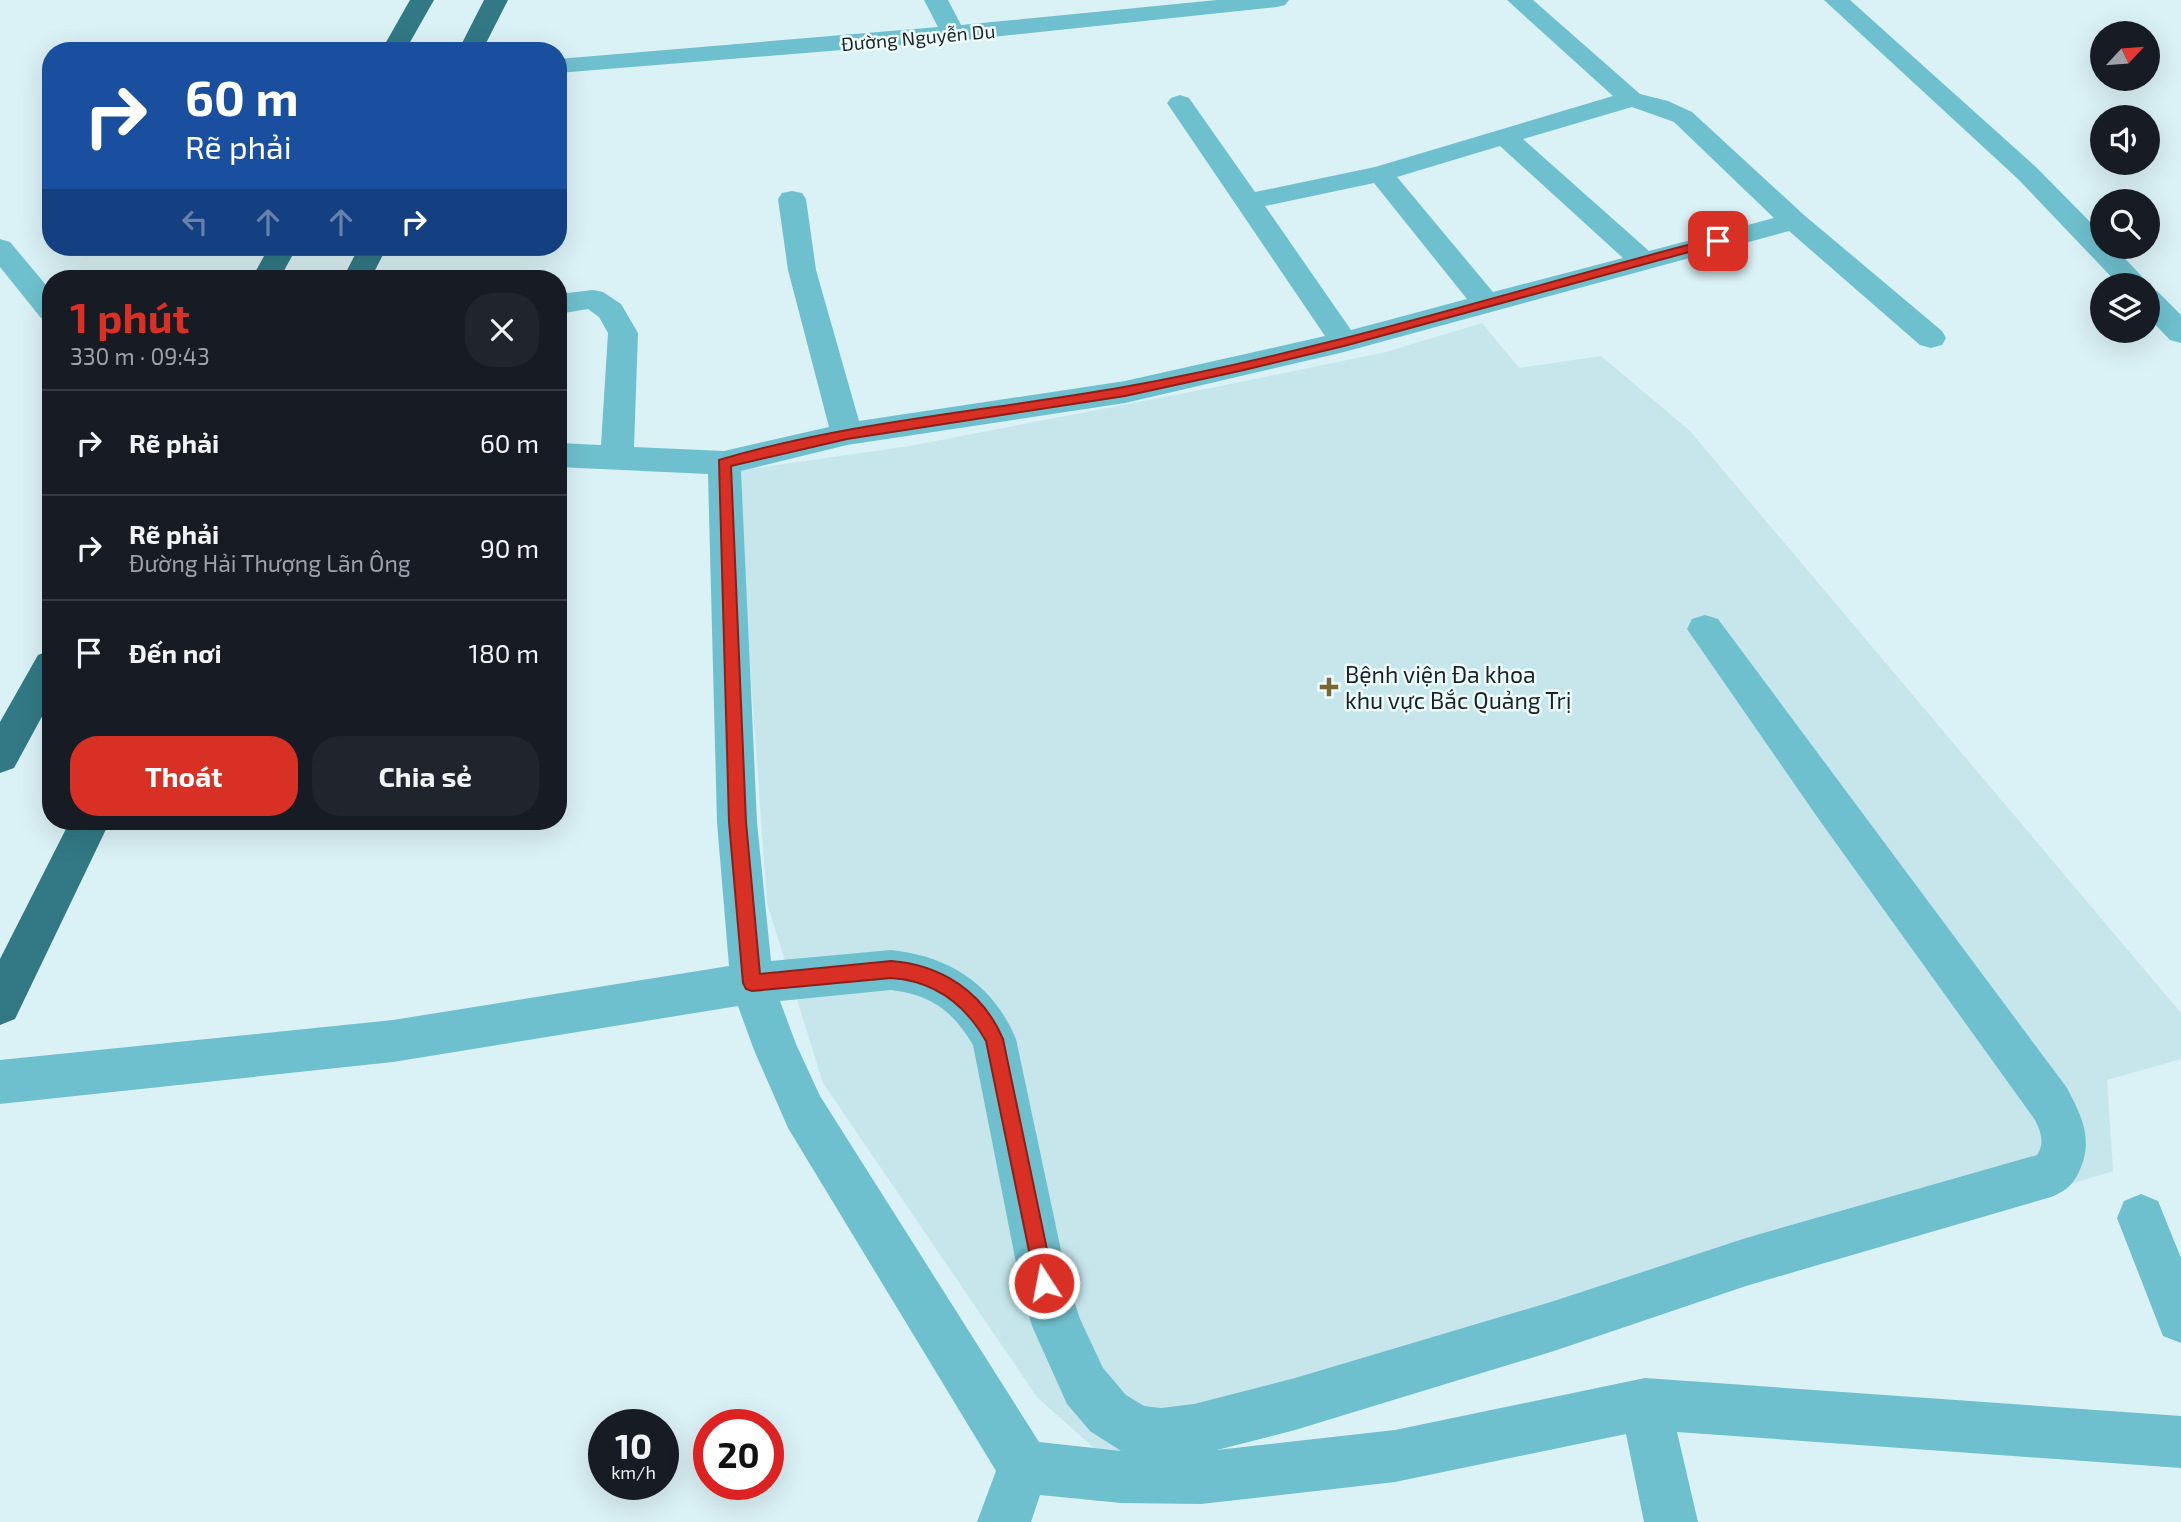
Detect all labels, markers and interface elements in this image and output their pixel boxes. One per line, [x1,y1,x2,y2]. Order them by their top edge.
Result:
street label: Đường Nguyễn Du [840,19,996,55]
north arrow [2090,21,2160,91]
map controls [2090,21,2160,343]
text: 60 m [185,67,299,126]
icon: right [70,70,161,161]
button: sound [2090,105,2160,175]
text: Rẽ phải [185,127,292,165]
button: search [2090,189,2160,259]
icon: left [176,203,214,241]
icon: ahead [249,203,287,241]
icon: ahead [322,203,360,241]
icon: right [395,203,433,241]
pin [1688,211,1748,271]
icon: arrive [1699,222,1737,260]
button: layers [2090,273,2160,343]
text: 1 phút [70,291,190,341]
button: close [465,293,539,367]
text: 330 m · 09:43 [70,342,210,370]
icon: right [70,424,108,462]
text: Rẽ phải [129,427,219,458]
text: 60 m [480,427,539,458]
text: Rẽ phải [129,518,219,549]
icon: right [70,529,108,567]
text: 90 m [480,532,539,563]
text: Đường Hải Thượng Lãn Ông [129,549,411,577]
icon: arrive [70,634,108,672]
text: Đến nơi [129,637,222,668]
text: 180 m [469,637,539,668]
place label: Bệnh viện Đa khoa khu vực Bắc Quảng Trị [1345,660,1571,714]
marker: Bệnh viện Đa khoa khu vực Bắc Quảng Trị [1319,677,1339,697]
button: Thoát [70,736,298,816]
button: Chia sẻ [312,736,539,816]
position arrow [1007,1246,1081,1320]
speed limit sign: 20 [693,1409,784,1500]
text: 10 [615,1424,652,1466]
text: km/h [611,1461,656,1483]

